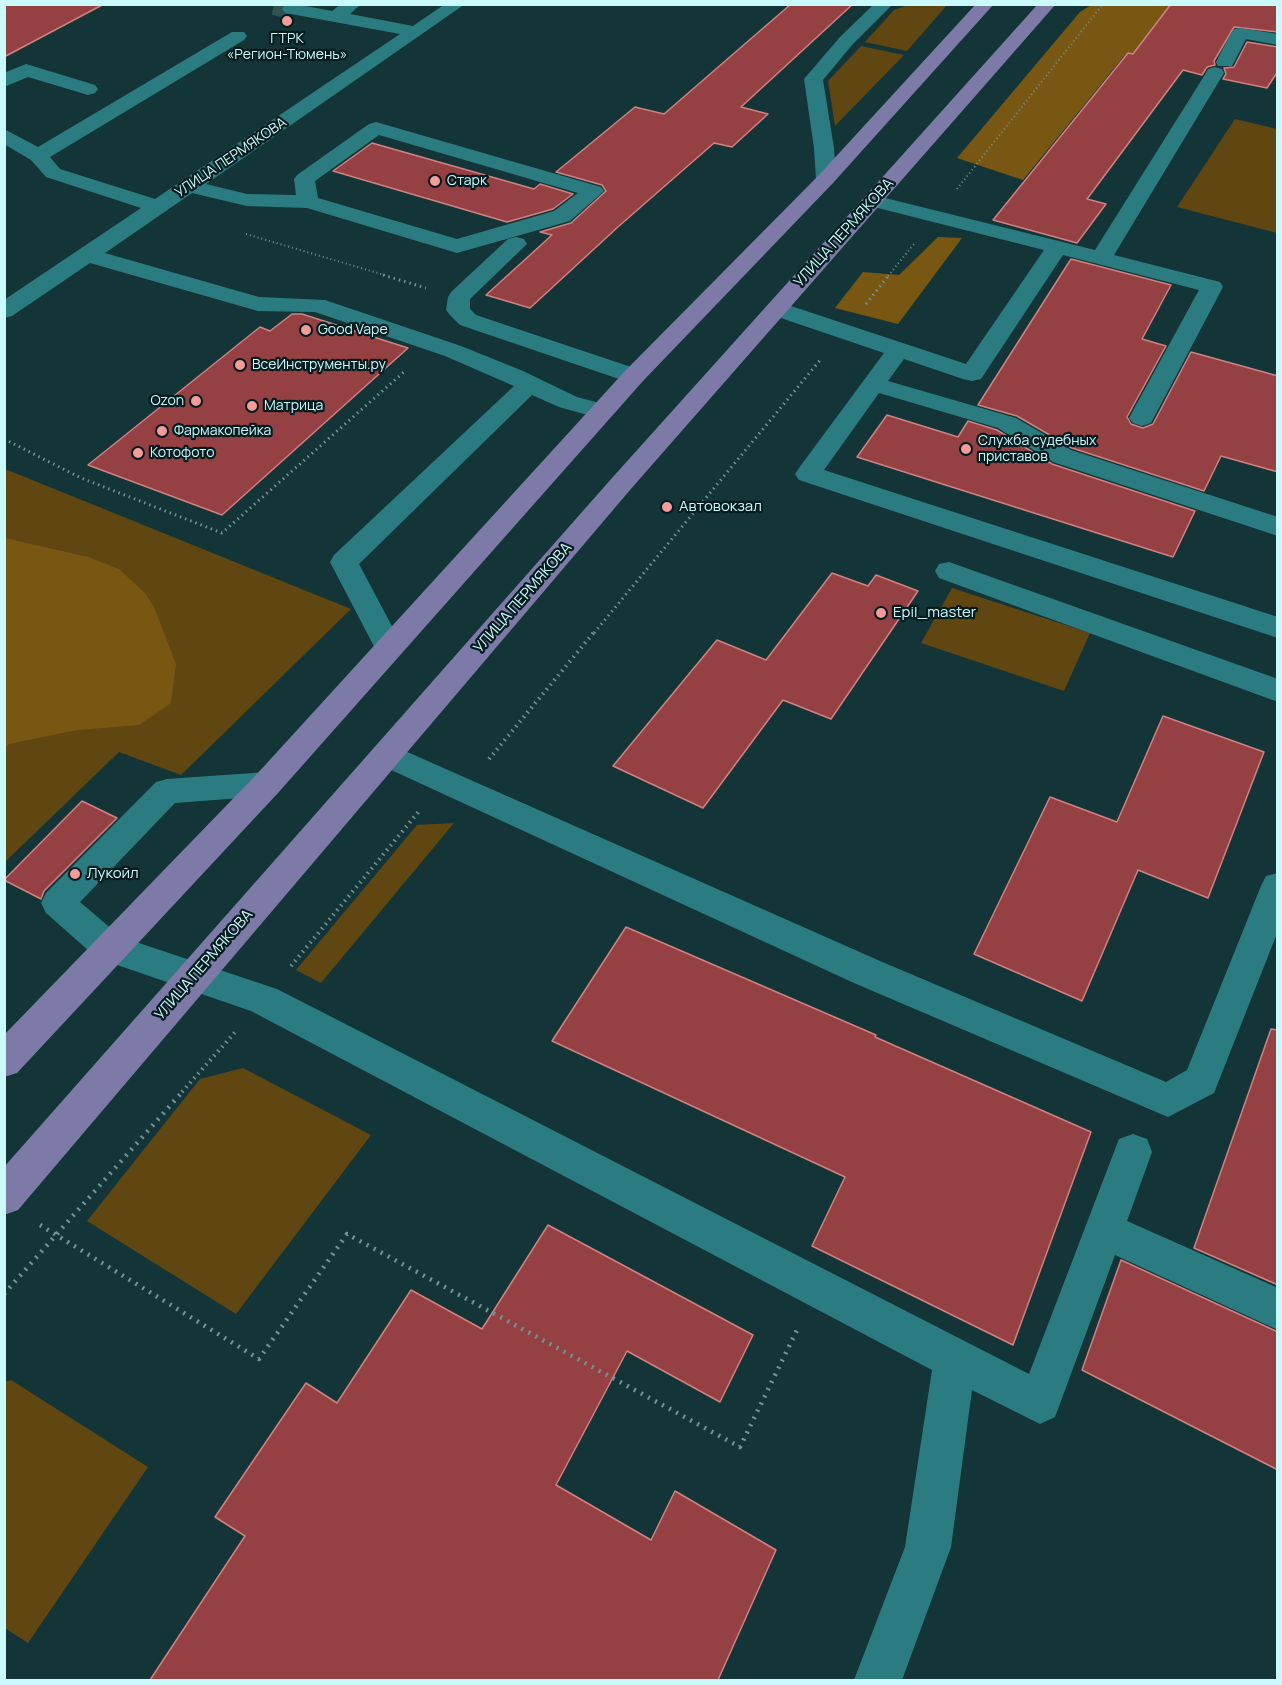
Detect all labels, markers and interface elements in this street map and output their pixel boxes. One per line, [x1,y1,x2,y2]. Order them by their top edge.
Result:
marker: ГТРК «Регион-Тюмень» [280,14,294,28]
place label: ГТРК «Регион-Тюмень» [227,31,347,63]
street label: УЛИЦА ПЕРМЯКОВА [172,114,290,202]
place label: Старк [447,173,487,189]
marker: Старк [428,174,442,188]
street label: УЛИЦА ПЕРМЯКОВА [790,175,898,291]
place label: Good Vape [318,322,388,338]
marker: Good Vape [299,323,313,337]
place label: ВсеИнструменты.ру [252,357,386,373]
marker: ВсеИнструменты.ру [233,358,247,372]
place label: Ozon [150,393,184,409]
marker: Ozon [189,394,203,408]
place label: Матрица [264,398,323,414]
marker: Матрица [245,399,259,413]
place label: Фармакопейка [174,423,271,439]
marker: Фармакопейка [155,424,169,438]
place label: Служба судебных приставов [978,433,1096,466]
marker: Служба судебных приставов [959,442,973,456]
place label: Котофото [150,445,214,461]
marker: Котофото [131,446,145,460]
place label: Автовокзал [679,498,762,516]
marker: Автовокзал [660,500,674,514]
street label: УЛИЦА ПЕРМЯКОВА [470,539,576,657]
place label: Epil_master [893,604,976,622]
marker: Epil_master [874,606,888,620]
place label: Лукойл [87,865,139,883]
marker: Лукойл [68,867,82,881]
street label: УЛИЦА ПЕРМЯКОВА [151,906,257,1024]

